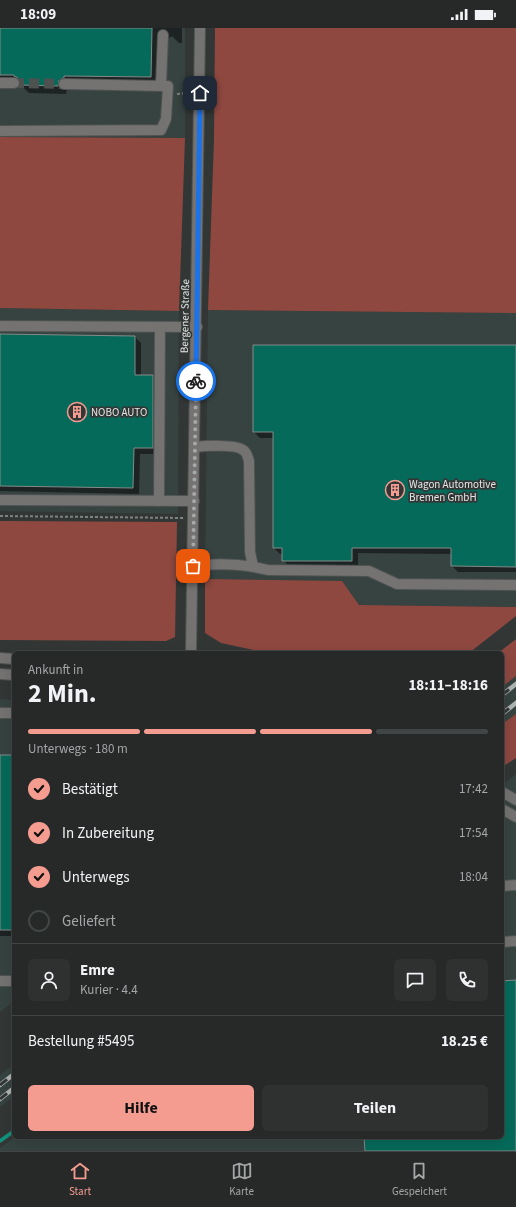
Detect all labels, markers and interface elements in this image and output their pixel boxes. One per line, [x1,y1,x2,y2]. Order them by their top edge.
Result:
text: 18:09 [20,4,56,25]
pin [183,76,217,110]
icon: home [189,82,211,104]
street label: Bergener Straße [177,278,193,353]
courier [176,361,216,401]
icon: bike [185,370,207,392]
building icon: NOBO AUTO [66,401,88,423]
place label: NOBO AUTO [91,405,147,420]
place label: Wagon Automotive Bremen GmbH [409,477,496,505]
building icon: Wagon Automotive Bremen GmbH [384,479,406,501]
pin [176,549,210,583]
icon: bag [182,555,204,577]
text: Ankunft in [28,661,83,679]
text: 2 Min. [28,675,97,712]
text: 18:11–18:16 [408,675,488,696]
text: Unterwegs · 180 m [28,740,128,758]
icon: check [28,778,50,800]
text: Bestätigt [62,779,118,800]
text: 17:42 [459,780,488,798]
icon: check [28,822,50,844]
text: In Zubereitung [62,823,154,844]
text: 17:54 [459,824,488,842]
icon: check [28,866,50,888]
text: Unterwegs [62,867,130,888]
text: 18:04 [459,868,488,886]
text: Geliefert [62,911,116,932]
button: person [28,959,70,1001]
button: chat [394,959,436,1001]
button: phone [446,959,488,1001]
text: Emre [80,960,115,981]
text: Kurier · 4.4 [80,981,138,999]
text: Bestellung #5495 [28,1031,134,1052]
text: 18.25 € [441,1031,488,1052]
button: Hilfe [28,1085,254,1131]
button: Teilen [262,1085,488,1131]
tab: Start [69,1160,91,1199]
tab: Karte [229,1160,254,1199]
tab: Gespeichert [392,1160,447,1199]

